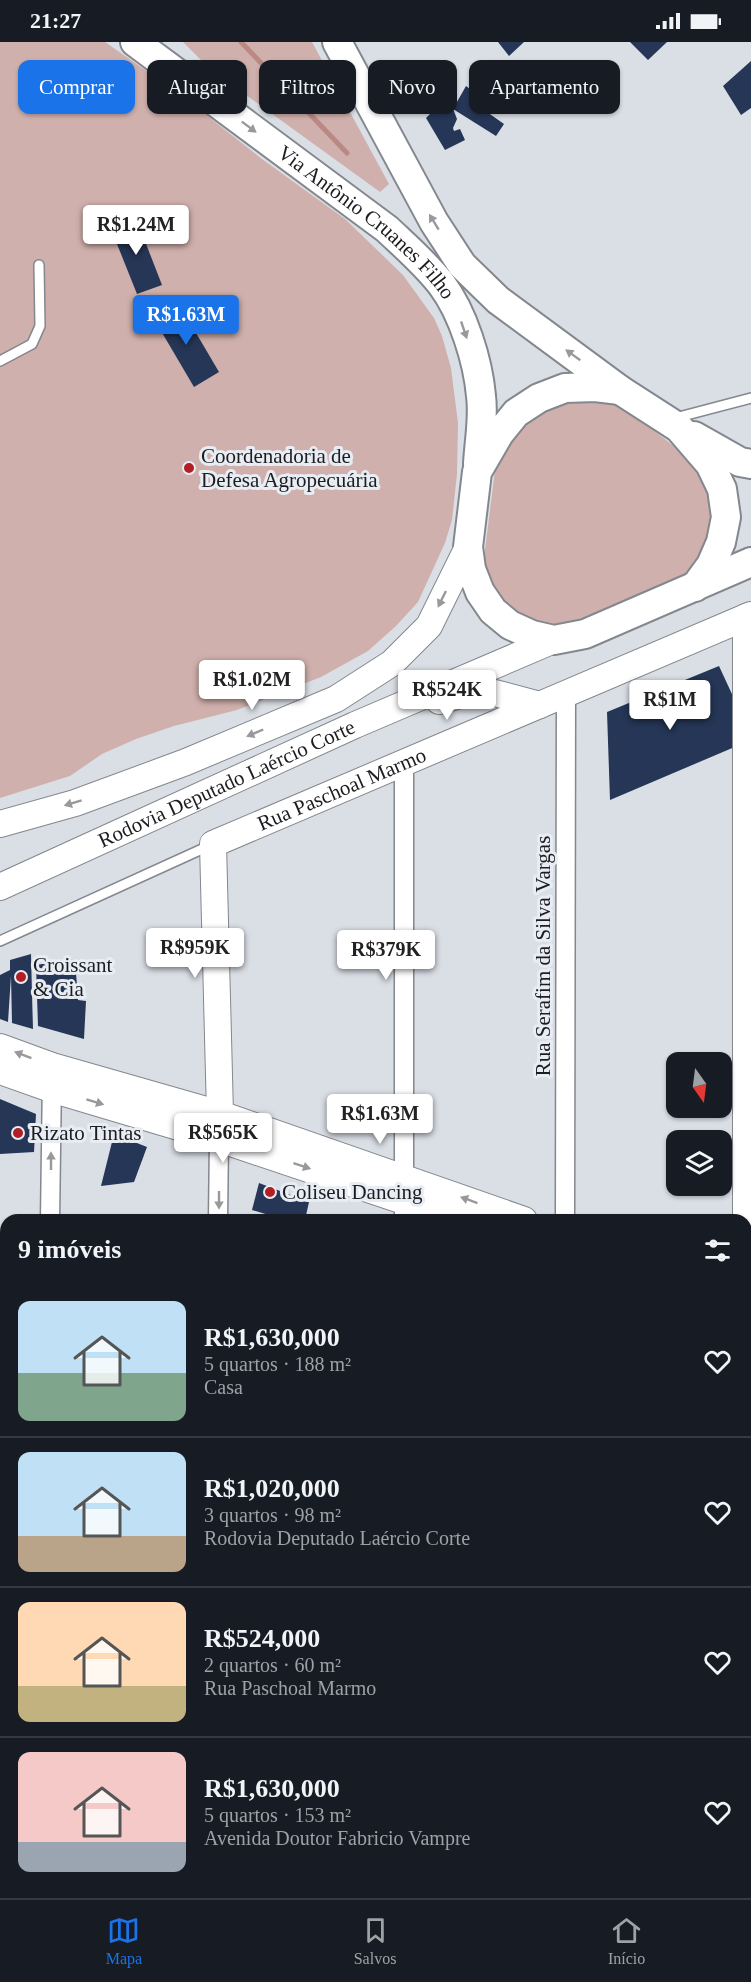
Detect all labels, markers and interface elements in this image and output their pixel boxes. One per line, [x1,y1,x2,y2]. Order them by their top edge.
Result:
text: 21:27 [30,8,81,33]
chip: Comprar [18,60,135,114]
chip: Alugar [147,60,247,114]
chip: Filtros [259,60,356,114]
chip: Novo [368,60,457,114]
chip: Apartamento [469,60,620,114]
one-way arrow [241,121,257,133]
street label: Via Antônio Cruanes Filho [273,140,460,303]
pin: R$1.24M [81,205,191,256]
text: R$1.24M [97,213,175,235]
one-way arrow [428,214,439,230]
pin: R$1.63M [131,295,241,346]
text: R$1.63M [147,303,225,325]
one-way arrow [460,321,470,339]
one-way arrow [565,349,581,361]
place label: Coordenadoria de Defesa Agropecuária [201,444,378,492]
marker: Coordenadoria de Defesa Agropecuária [182,461,196,475]
one-way arrow [438,591,447,608]
pin: R$1.02M [197,660,307,711]
text: R$1.02M [213,668,291,690]
pin: R$524K [398,670,496,721]
text: R$524K [412,678,482,700]
pin: R$1M [634,680,706,731]
text: R$1M [643,688,697,710]
street label: Rodovia Deputado Laércio Corte [94,715,359,853]
one-way arrow [245,728,263,738]
street label: Rua Paschoal Marmo [254,743,430,836]
one-way arrow [64,799,82,808]
street label: Rua Serafim da Silva Vargas [531,836,555,1076]
pin: R$959K [146,928,244,979]
pin: R$379K [337,930,435,981]
text: R$959K [160,936,230,958]
text: R$379K [351,938,421,960]
place label: Croissant & Cia [33,953,113,1001]
marker: Croissant & Cia [14,970,28,984]
one-way arrow [14,1050,32,1060]
north arrow [666,1052,732,1118]
map controls [666,1052,732,1196]
pin: R$1.63M [325,1094,435,1145]
one-way arrow [87,1098,105,1107]
text: R$1.63M [341,1102,419,1124]
pin: R$565K [174,1113,272,1164]
place label: Rizato Tintas [30,1121,141,1145]
text: R$565K [188,1121,258,1143]
marker: Rizato Tintas [11,1126,25,1140]
button: layers [666,1130,732,1196]
one-way arrow [46,1152,56,1171]
one-way arrow [293,1162,311,1171]
place label: Coliseu Dancing [282,1180,423,1204]
marker: Coliseu Dancing [263,1185,277,1199]
one-way arrow [214,1191,224,1210]
one-way arrow [460,1194,478,1204]
icon: filters [701,1234,734,1267]
text: 9 imóveis [18,1235,121,1264]
text: R$1,630,000 [204,1323,340,1352]
icon: home [66,1325,138,1397]
icon: heart [701,1345,734,1378]
text: 5 quartos · 188 m² [204,1353,351,1375]
text: Casa [204,1376,243,1398]
text: R$1,020,000 [204,1474,340,1503]
icon: home [66,1476,138,1548]
icon: heart [701,1496,734,1529]
text: 3 quartos · 98 m² [204,1504,341,1526]
text: Rodovia Deputado Laércio Corte [204,1527,470,1549]
text: R$524,000 [204,1624,320,1653]
icon: home [66,1626,138,1698]
icon: heart [701,1646,734,1679]
text: 2 quartos · 60 m² [204,1654,341,1676]
text: Rua Paschoal Marmo [204,1677,376,1699]
text: R$1,630,000 [204,1774,340,1803]
icon: home [66,1776,138,1848]
icon: heart [701,1796,734,1829]
text: 5 quartos · 153 m² [204,1804,351,1826]
text: Avenida Doutor Fabricio Vampre [204,1827,470,1849]
tab: Mapa [106,1914,142,1968]
tab: Salvos [354,1914,396,1968]
tab: Início [608,1914,645,1968]

